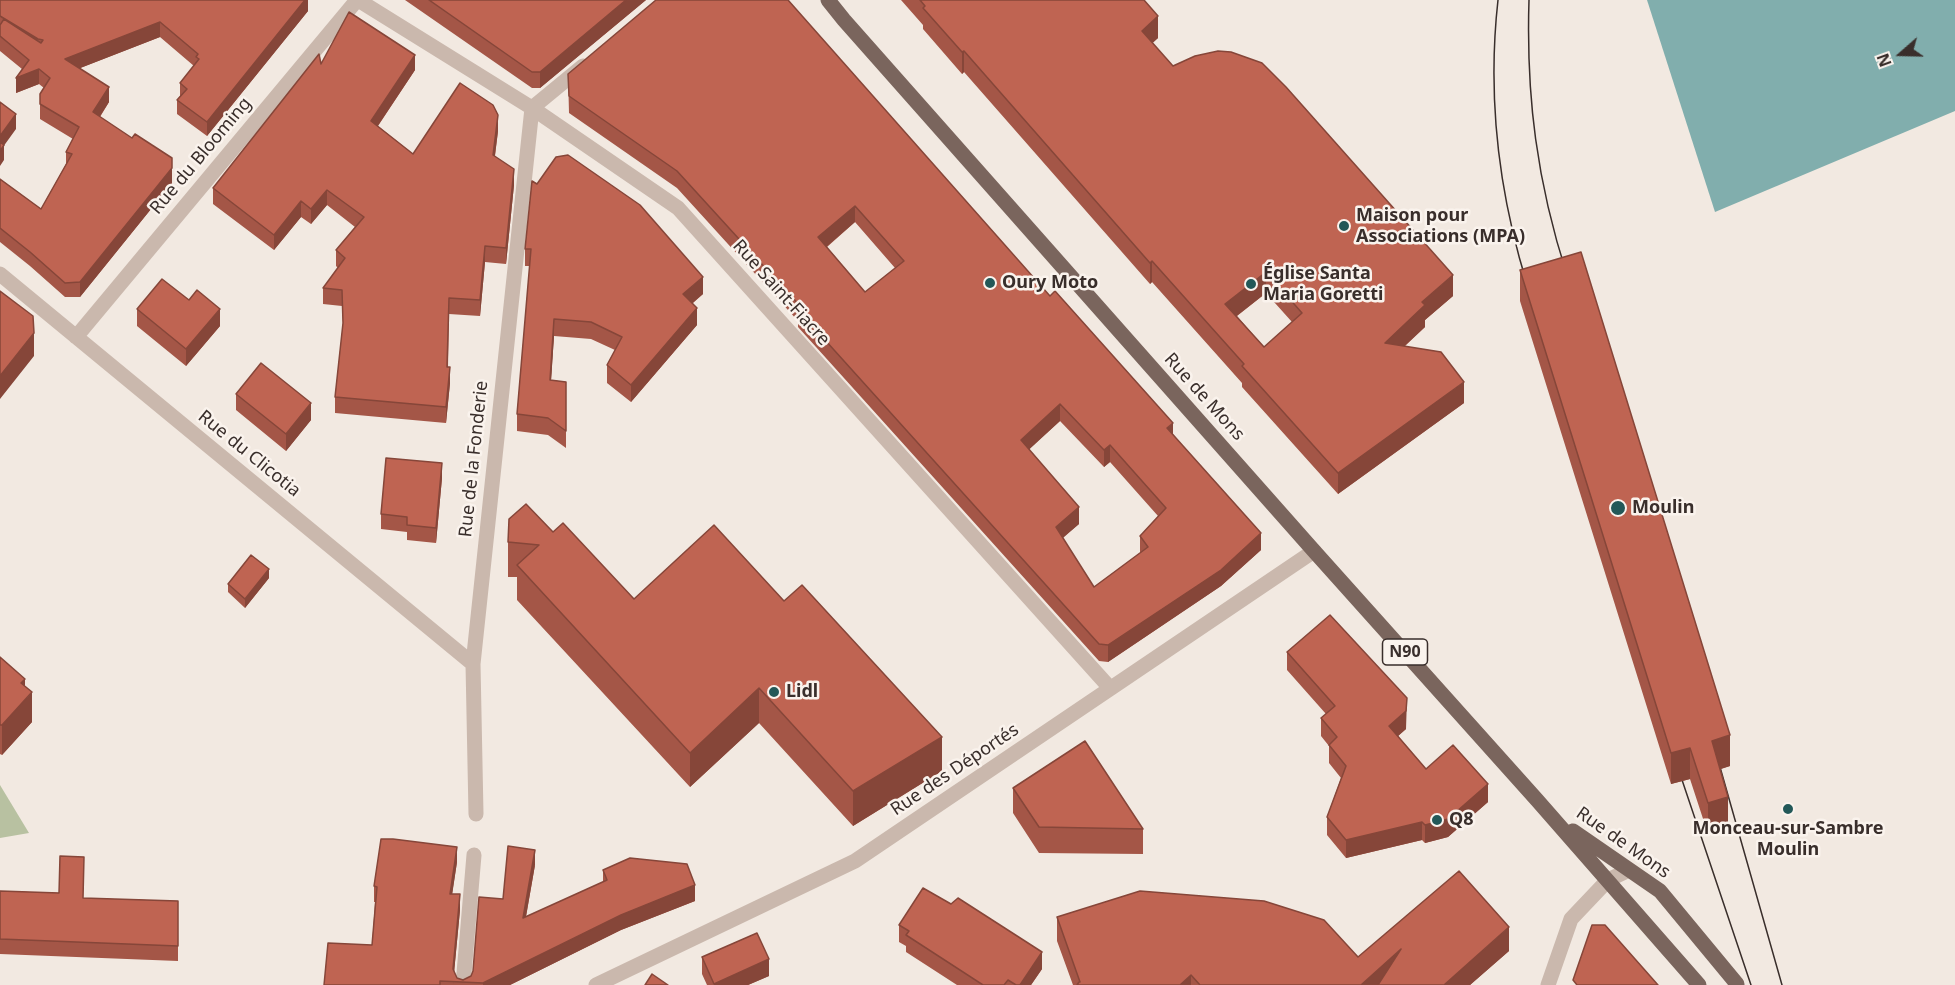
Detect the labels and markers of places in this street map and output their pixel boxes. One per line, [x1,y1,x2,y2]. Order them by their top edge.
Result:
place label: Maison pour Associations (MPA) [1356,205,1525,248]
marker: Maison pour Associations (MPA) [1337,219,1351,233]
place label: Église Santa Maria Goretti [1263,263,1383,306]
place label: Oury Moto [1002,272,1098,294]
marker: Oury Moto [983,276,997,290]
marker: Église Santa Maria Goretti [1244,277,1258,291]
place label: Moulin [1632,497,1694,519]
marker: Moulin [1609,499,1627,517]
place label: Lidl [786,681,818,703]
marker: Lidl [767,685,781,699]
marker: Monceau-sur-Sambre Moulin [1781,802,1795,816]
place label: Q8 [1449,809,1474,831]
marker: Q8 [1430,813,1444,827]
place label: Monceau-sur-Sambre Moulin [1693,818,1883,860]

